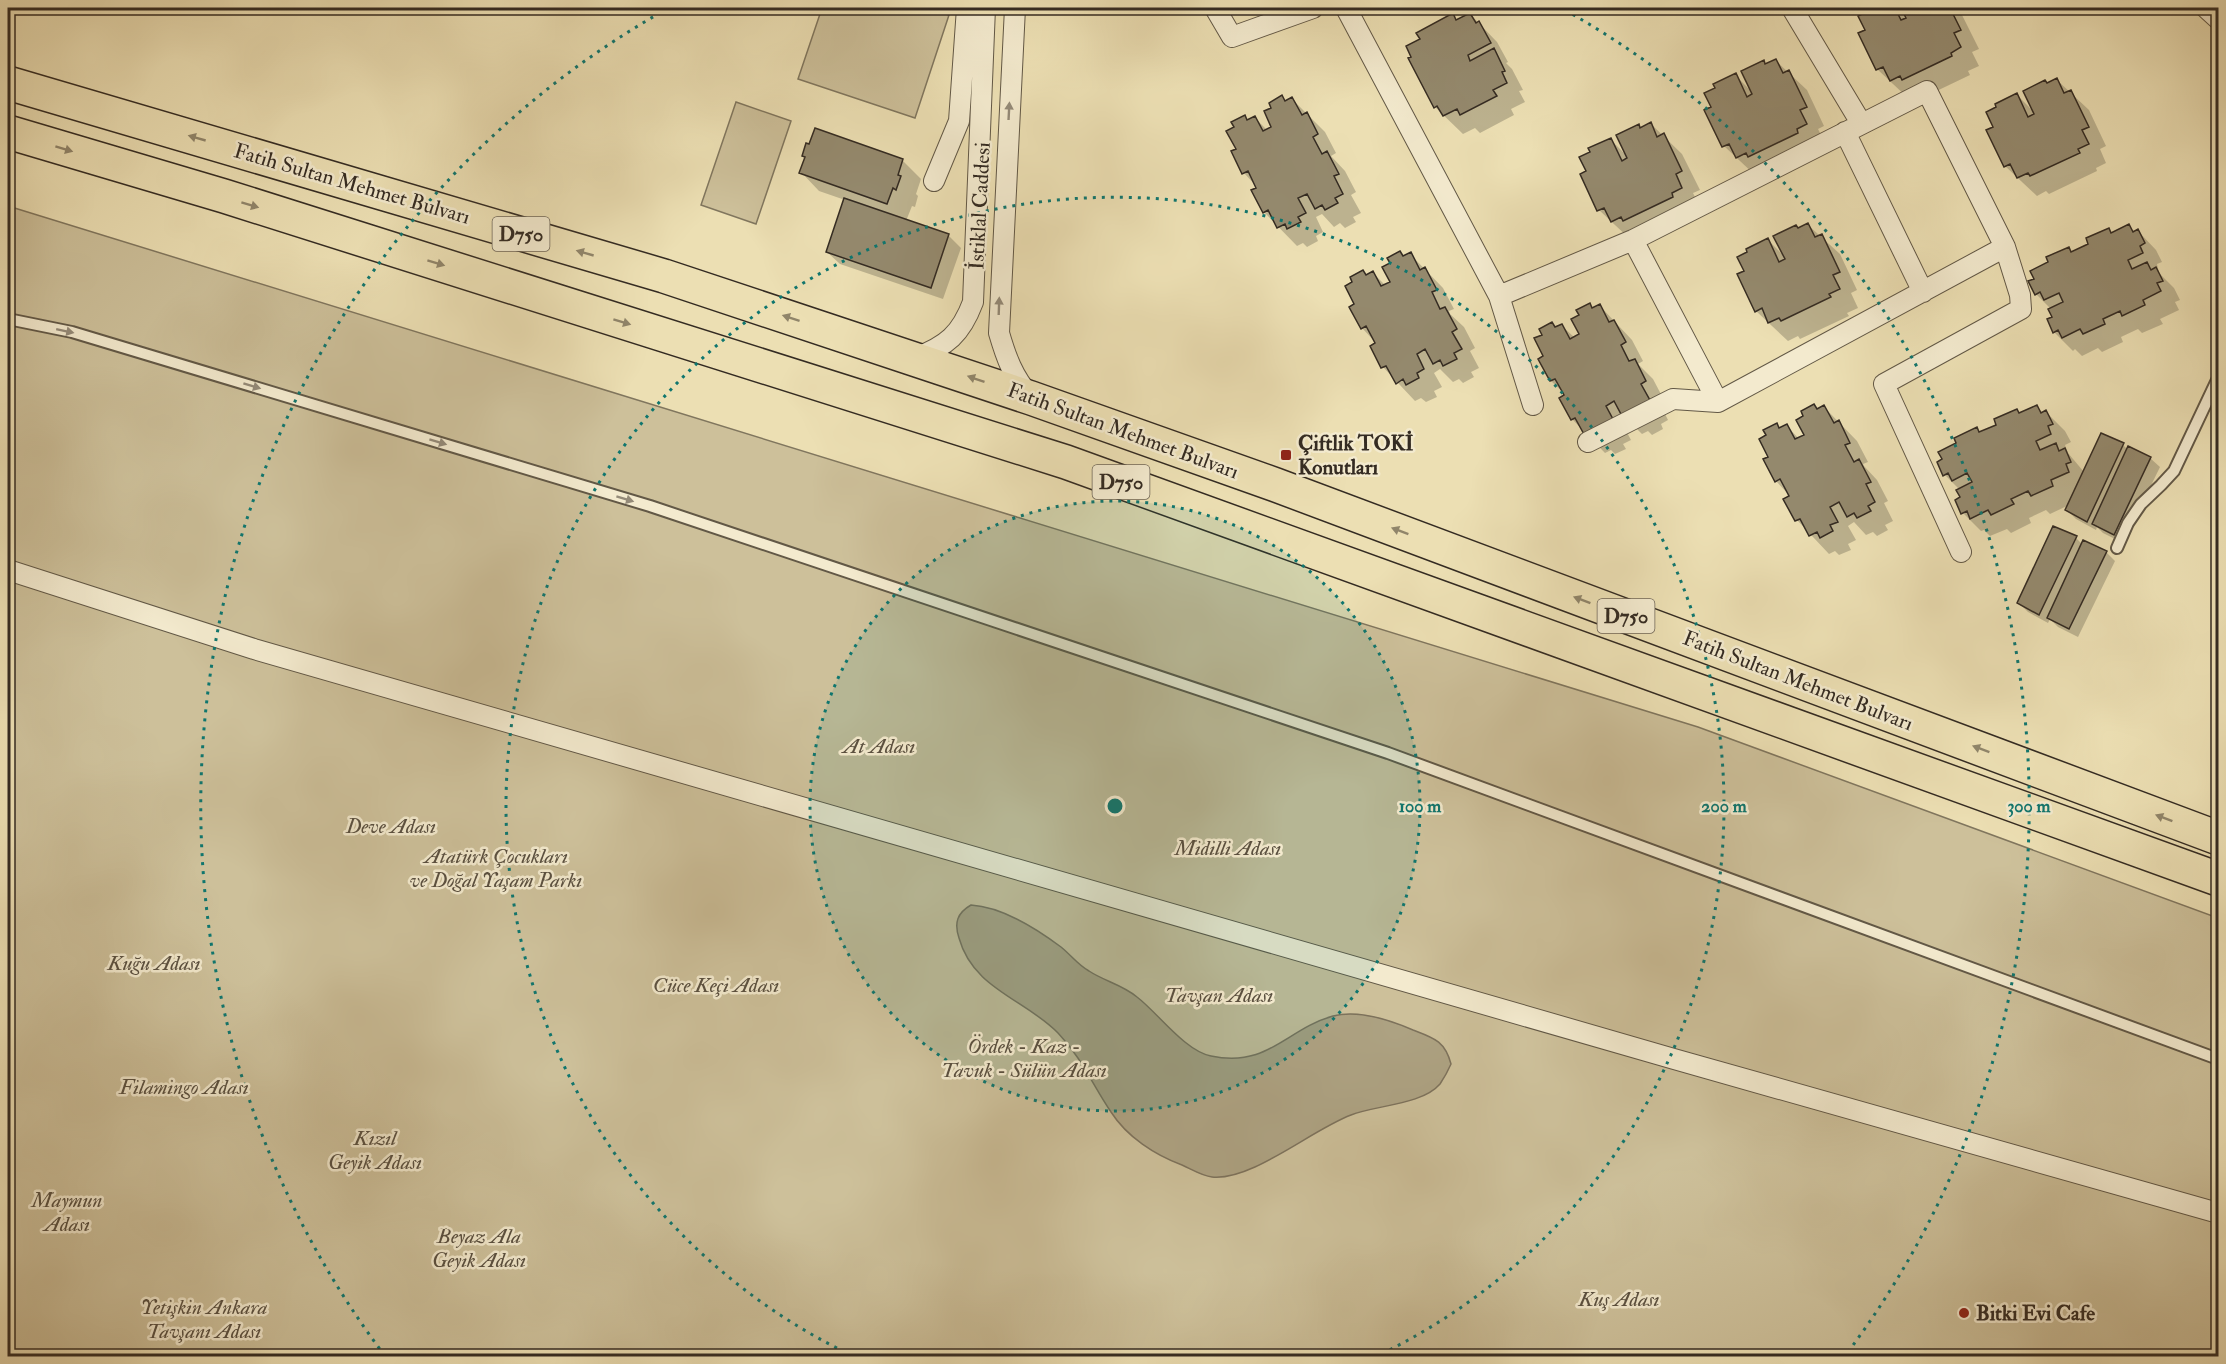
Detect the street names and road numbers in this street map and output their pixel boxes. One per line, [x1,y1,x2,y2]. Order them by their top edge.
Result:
street label: Fatih Sultan Mehmet Bulvarı [231,137,474,231]
street label: İstiklal Caddesi [963,141,997,271]
road number: D750 [492,217,550,251]
street label: Fatih Sultan Mehmet Bulvarı [1004,377,1243,486]
road number: D750 [1092,465,1150,499]
road number: D750 [1598,599,1654,633]
street label: Fatih Sultan Mehmet Bulvarı [1679,625,1917,738]

